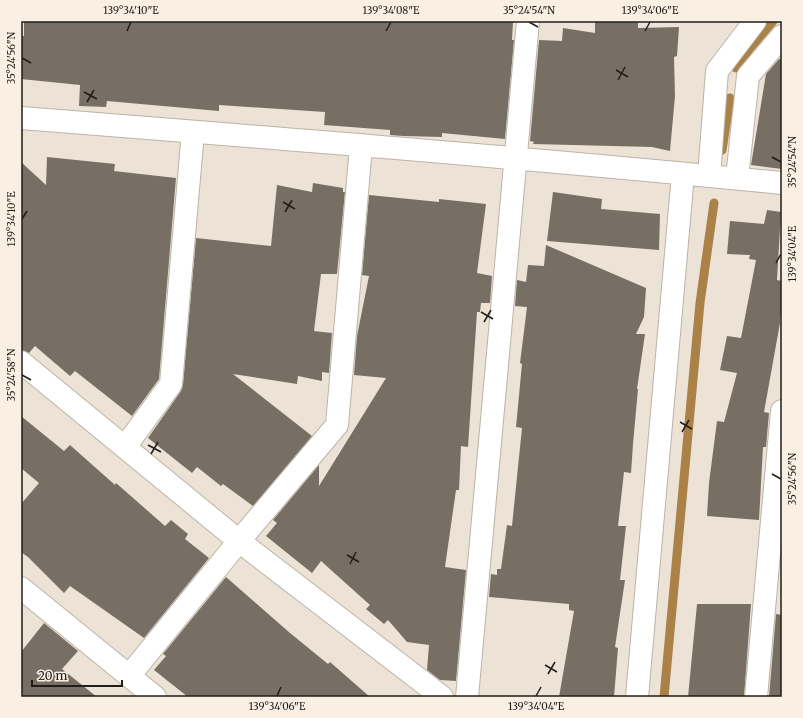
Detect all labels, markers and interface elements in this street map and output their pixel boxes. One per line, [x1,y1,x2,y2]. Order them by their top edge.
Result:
text: 139°34'10"E [103,4,159,17]
text: 139°34'08"E [363,4,420,17]
text: 35°24'54"N [503,4,555,17]
text: 139°34'06"E [622,4,679,17]
text: 35°24'56"N [5,32,18,84]
text: 35°24'54"N [786,136,799,188]
text: 139°34'10"E [5,191,18,247]
text: 139°34'04"E [786,225,799,282]
text: 35°24'58"N [5,348,18,401]
text: 35°24'56"N [786,453,799,505]
scale bar [32,662,122,688]
text: 20 m [38,668,67,683]
text: 139°34'06"E [249,700,306,713]
text: 139°34'04"E [508,700,565,713]

